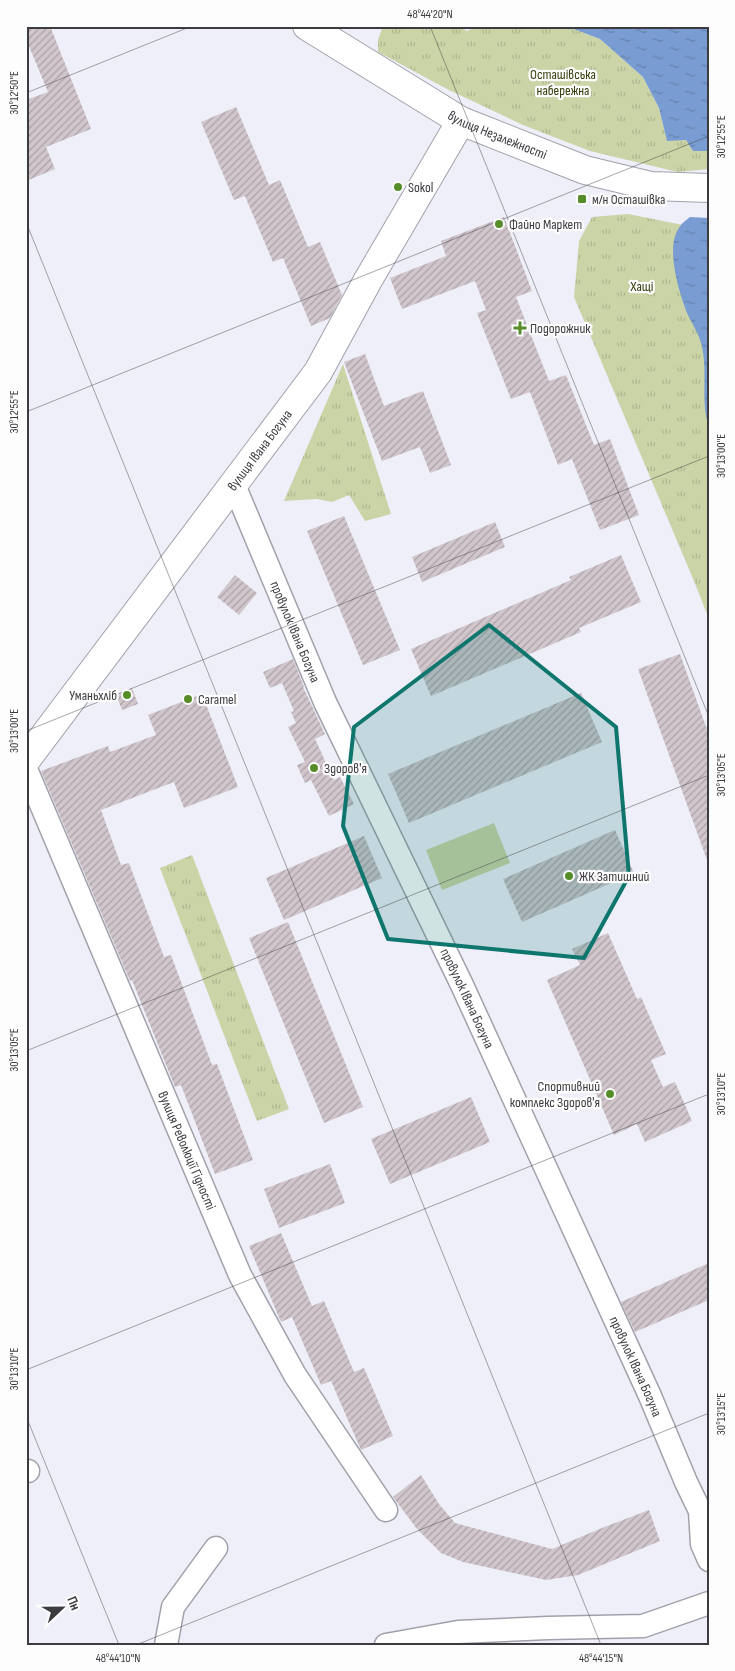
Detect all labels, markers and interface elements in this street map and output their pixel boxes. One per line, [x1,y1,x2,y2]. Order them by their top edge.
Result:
text: 48°44'20"N [407,7,453,22]
park label: Осташівська набережна [530,66,596,99]
text: 30°12'50"E [7,71,22,115]
street label: вулиця Незалежності [445,107,550,163]
text: 30°12'55"E [714,115,729,159]
place label: Sokol [408,179,433,196]
marker: Sokol [392,181,404,193]
place label: м/н Осташівка [592,191,665,208]
marker: м/н Осташівка [576,193,588,205]
place label: Файно Маркет [509,216,582,233]
marker: Файно Маркет [493,218,505,230]
park label: Хащі [630,278,653,295]
place label: Подорожник [530,320,591,337]
marker: Подорожник [514,322,526,334]
text: 30°12'55"E [7,390,22,434]
street label: вулиця Івана Богуна [223,406,295,494]
text: 30°13'00"E [714,434,729,478]
street label: провулок Івана Богуна [267,578,324,685]
place label: Уманьхліб [69,687,117,704]
marker: Уманьхліб [121,689,133,701]
place label: Caramel [198,691,236,708]
marker: Caramel [182,693,194,705]
text: 30°13'00"E [7,709,22,753]
text: 30°13'05"E [714,753,729,797]
place label: Здоров'я [324,760,367,777]
marker: Здоров'я [308,762,320,774]
place label: ЖК Затишний [579,868,650,885]
marker: ЖК Затишний [563,870,575,882]
street label: провулок Івана Богуна [437,945,498,1051]
text: 30°13'05"E [7,1028,22,1072]
text: 30°13'10"E [714,1072,729,1115]
place label: Спортивний комплекс Здоров'я [510,1078,600,1111]
street label: вулиця Революції Гідності [155,1088,220,1212]
marker: Спортивний комплекс Здоров'я [604,1088,616,1100]
street label: провулок Івана Богуна [606,1313,666,1419]
text: 30°13'10"E [7,1347,22,1390]
text: 30°13'15"E [714,1393,729,1435]
north arrow [38,1584,88,1634]
text: Пн [63,1594,84,1613]
text: 48°44'10"N [96,1651,140,1666]
text: 48°44'15"N [579,1651,623,1666]

